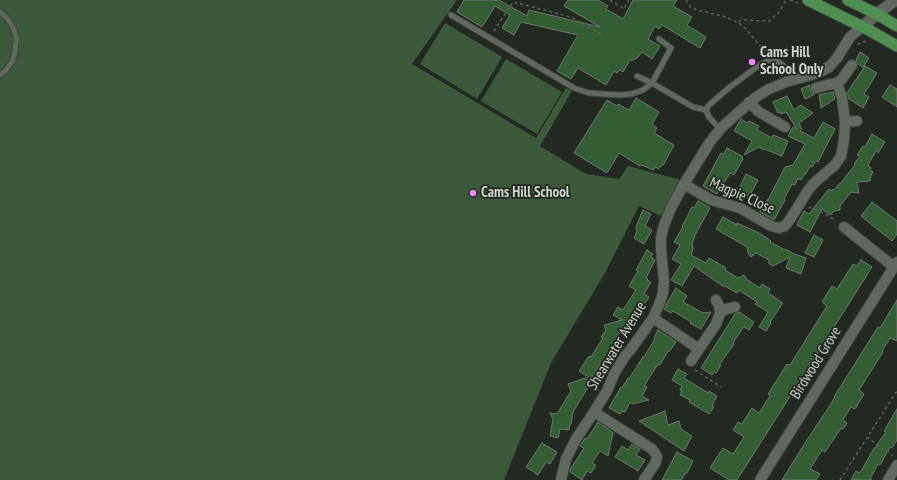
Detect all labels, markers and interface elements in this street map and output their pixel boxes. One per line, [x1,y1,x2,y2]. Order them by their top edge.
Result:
place label: Cams Hill School Only [760,44,823,79]
marker: Cams Hill School Only [747,57,757,67]
street label: Magpie Close [707,174,777,218]
place label: Cams Hill School [481,184,569,202]
marker: Cams Hill School [468,188,478,198]
street label: Shearwater Avenue [584,299,650,393]
street label: Birdwood Grove [787,323,845,403]

